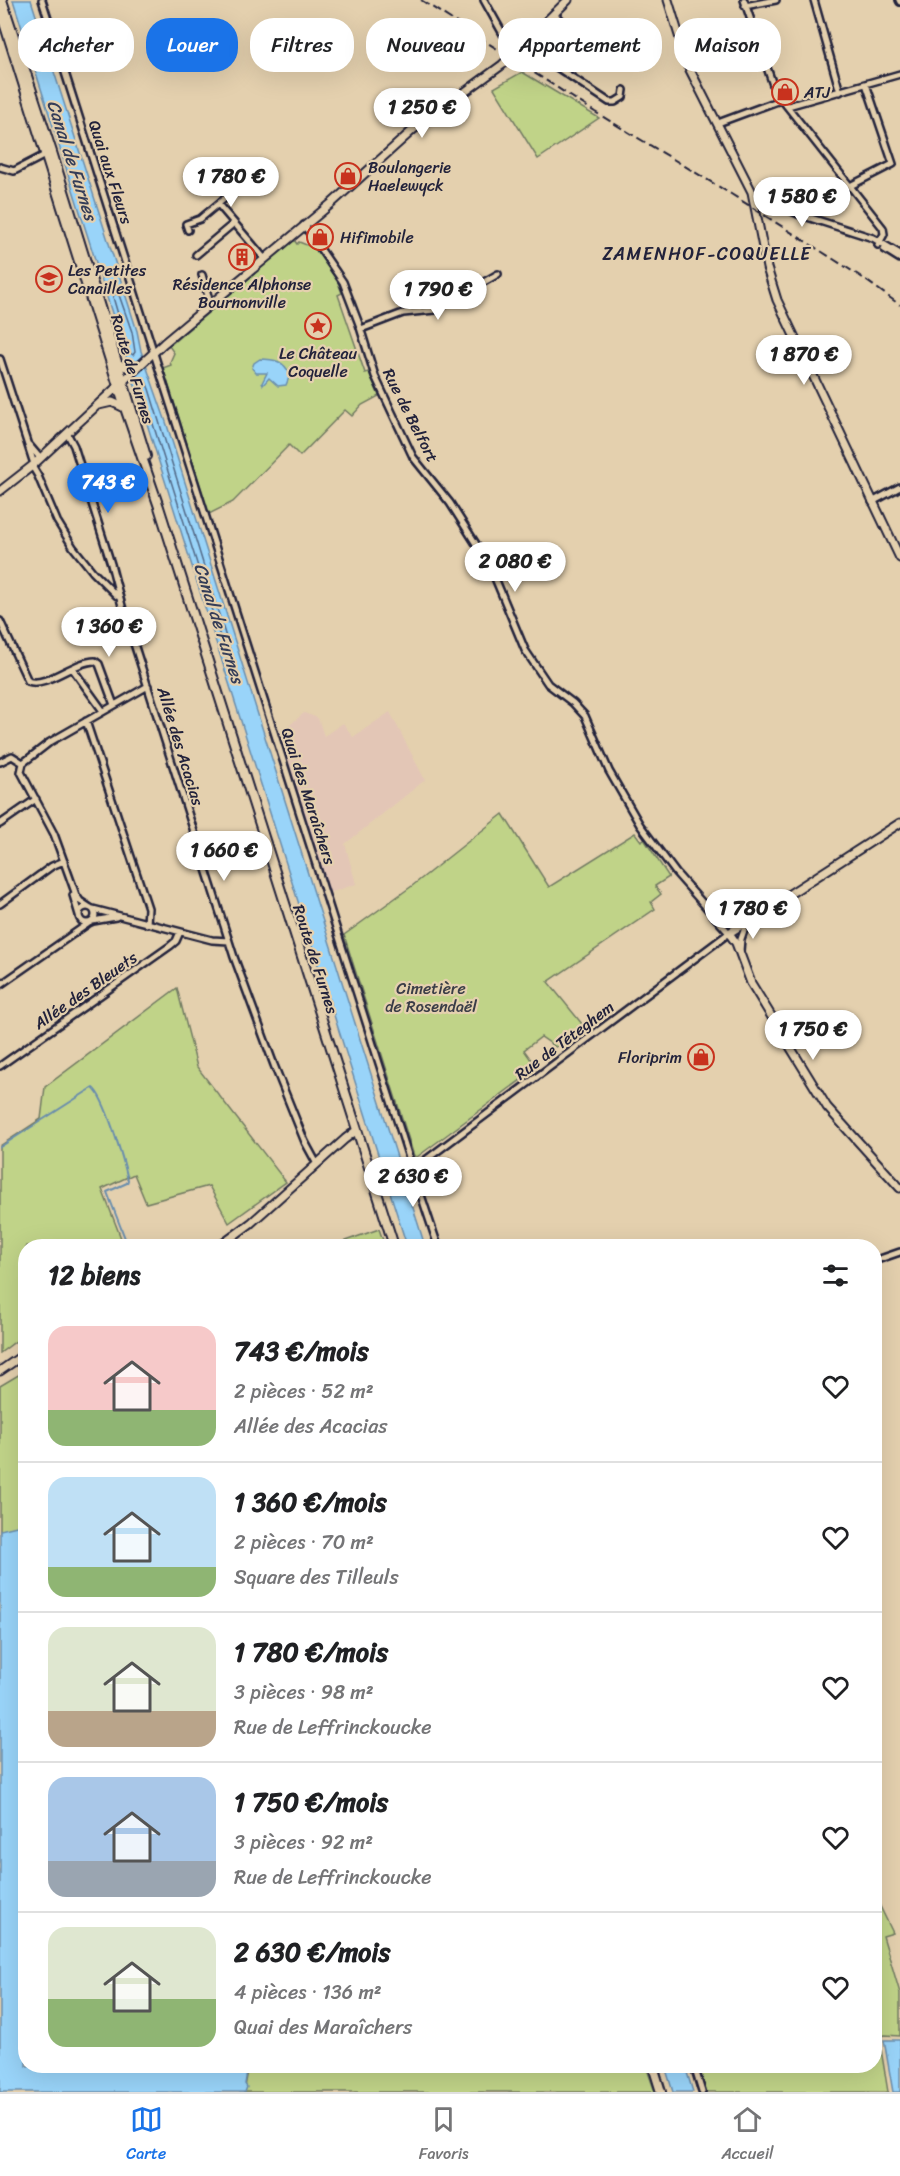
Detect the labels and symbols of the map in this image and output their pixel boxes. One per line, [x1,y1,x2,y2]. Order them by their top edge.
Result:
shop icon: ATJ [770,77,800,107]
place label: ATJ [803,78,830,107]
pin: 1 250 € [367,88,477,139]
water label: Canal de Furnes [37,96,107,227]
street label: Quai aux Fleurs [80,116,141,229]
place label: Boulangerie Haelewyck [368,153,451,200]
pin: 1 780 € [176,157,286,208]
shop icon: Boulangerie Haelewyck [333,161,363,191]
pin: 1 580 € [747,177,857,228]
shop icon: Hifimobile [305,222,335,252]
place label: Hifimobile [340,223,414,252]
district label: ZAMENHOF-COQUELLE [602,238,812,270]
building icon: Résidence Alphonse Bournonville [227,242,257,272]
place label: Les Petites Canailles [68,256,147,303]
school or university icon: Les Petites Canailles [34,264,64,294]
place label: Résidence Alphonse Bournonville [173,270,311,317]
pin: 1 790 € [383,270,493,321]
street label: Route de Furnes [102,311,163,428]
place icon: Le Château Coquelle [303,311,333,341]
pin: 1 870 € [749,335,859,386]
place label: Le Château Coquelle [279,339,357,386]
street label: Rue de Belfort [374,363,447,467]
pin: 743 € [66,463,150,514]
pin: 2 080 € [460,542,570,593]
water label: Canal de Furnes [184,559,254,690]
pin: 1 360 € [54,607,164,658]
street label: Allée des Acacias [148,682,213,810]
street label: Quai des Maraîchers [273,724,345,869]
pin: 1 660 € [169,831,279,882]
pin: 1 780 € [698,889,808,940]
street label: Route de Furnes [284,901,347,1018]
street label: Allée des Bleuets [26,943,144,1038]
park label: Cimetière de Rosendaël [385,974,477,1021]
street label: Rue de Téteghem [508,993,620,1088]
pin: 1 750 € [758,1010,868,1061]
shop icon: Floriprim [686,1042,716,1072]
place label: Floriprim [618,1043,682,1072]
pin: 2 630 € [358,1157,468,1208]

